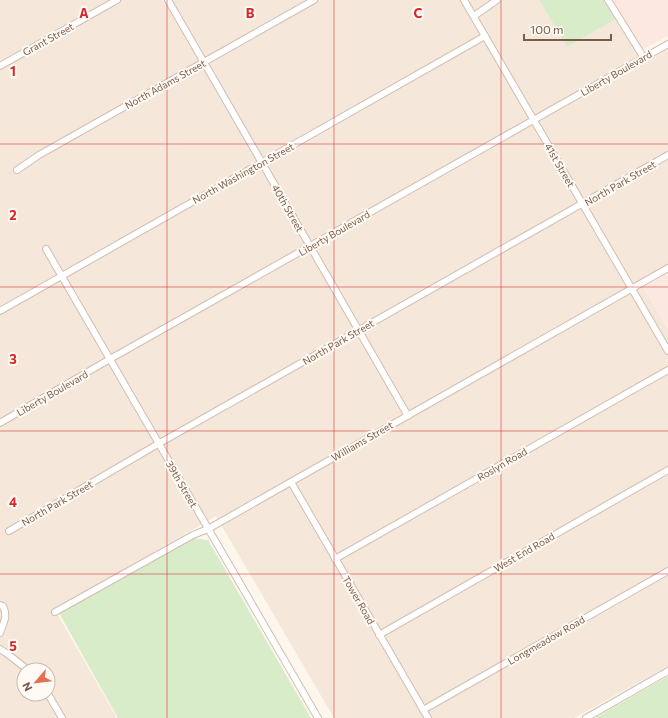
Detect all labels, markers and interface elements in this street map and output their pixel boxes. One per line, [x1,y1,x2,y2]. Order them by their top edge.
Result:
text: A [79,5,89,21]
text: B [246,5,255,21]
text: C [414,5,423,21]
scale bar [524,16,611,42]
street label: Grant Street [20,20,76,58]
text: 100 m [530,22,564,36]
street label: Liberty Boulevard [578,48,654,98]
street label: North Adams Street [123,57,207,111]
text: 1 [10,63,16,79]
street label: North Washington Street [190,140,296,206]
street label: 41st Street [543,141,577,189]
street label: North Park Street [582,158,658,208]
street label: 40th Street [270,182,306,234]
text: 2 [9,207,17,223]
street label: Liberty Boulevard [296,208,372,258]
street label: North Park Street [300,317,376,367]
text: 3 [9,351,17,367]
street label: Liberty Boulevard [14,368,90,418]
street label: Williams Street [329,419,395,463]
street label: Roslyn Road [475,445,529,483]
street label: 39th Street [164,459,200,509]
street label: North Park Street [19,478,95,528]
text: 4 [9,494,17,510]
street label: West End Road [492,530,557,574]
street label: Tower Road [340,574,378,626]
street label: Longmeadow Road [505,613,587,667]
text: 5 [9,638,17,654]
north arrow [16,662,56,702]
text: N [19,680,34,694]

